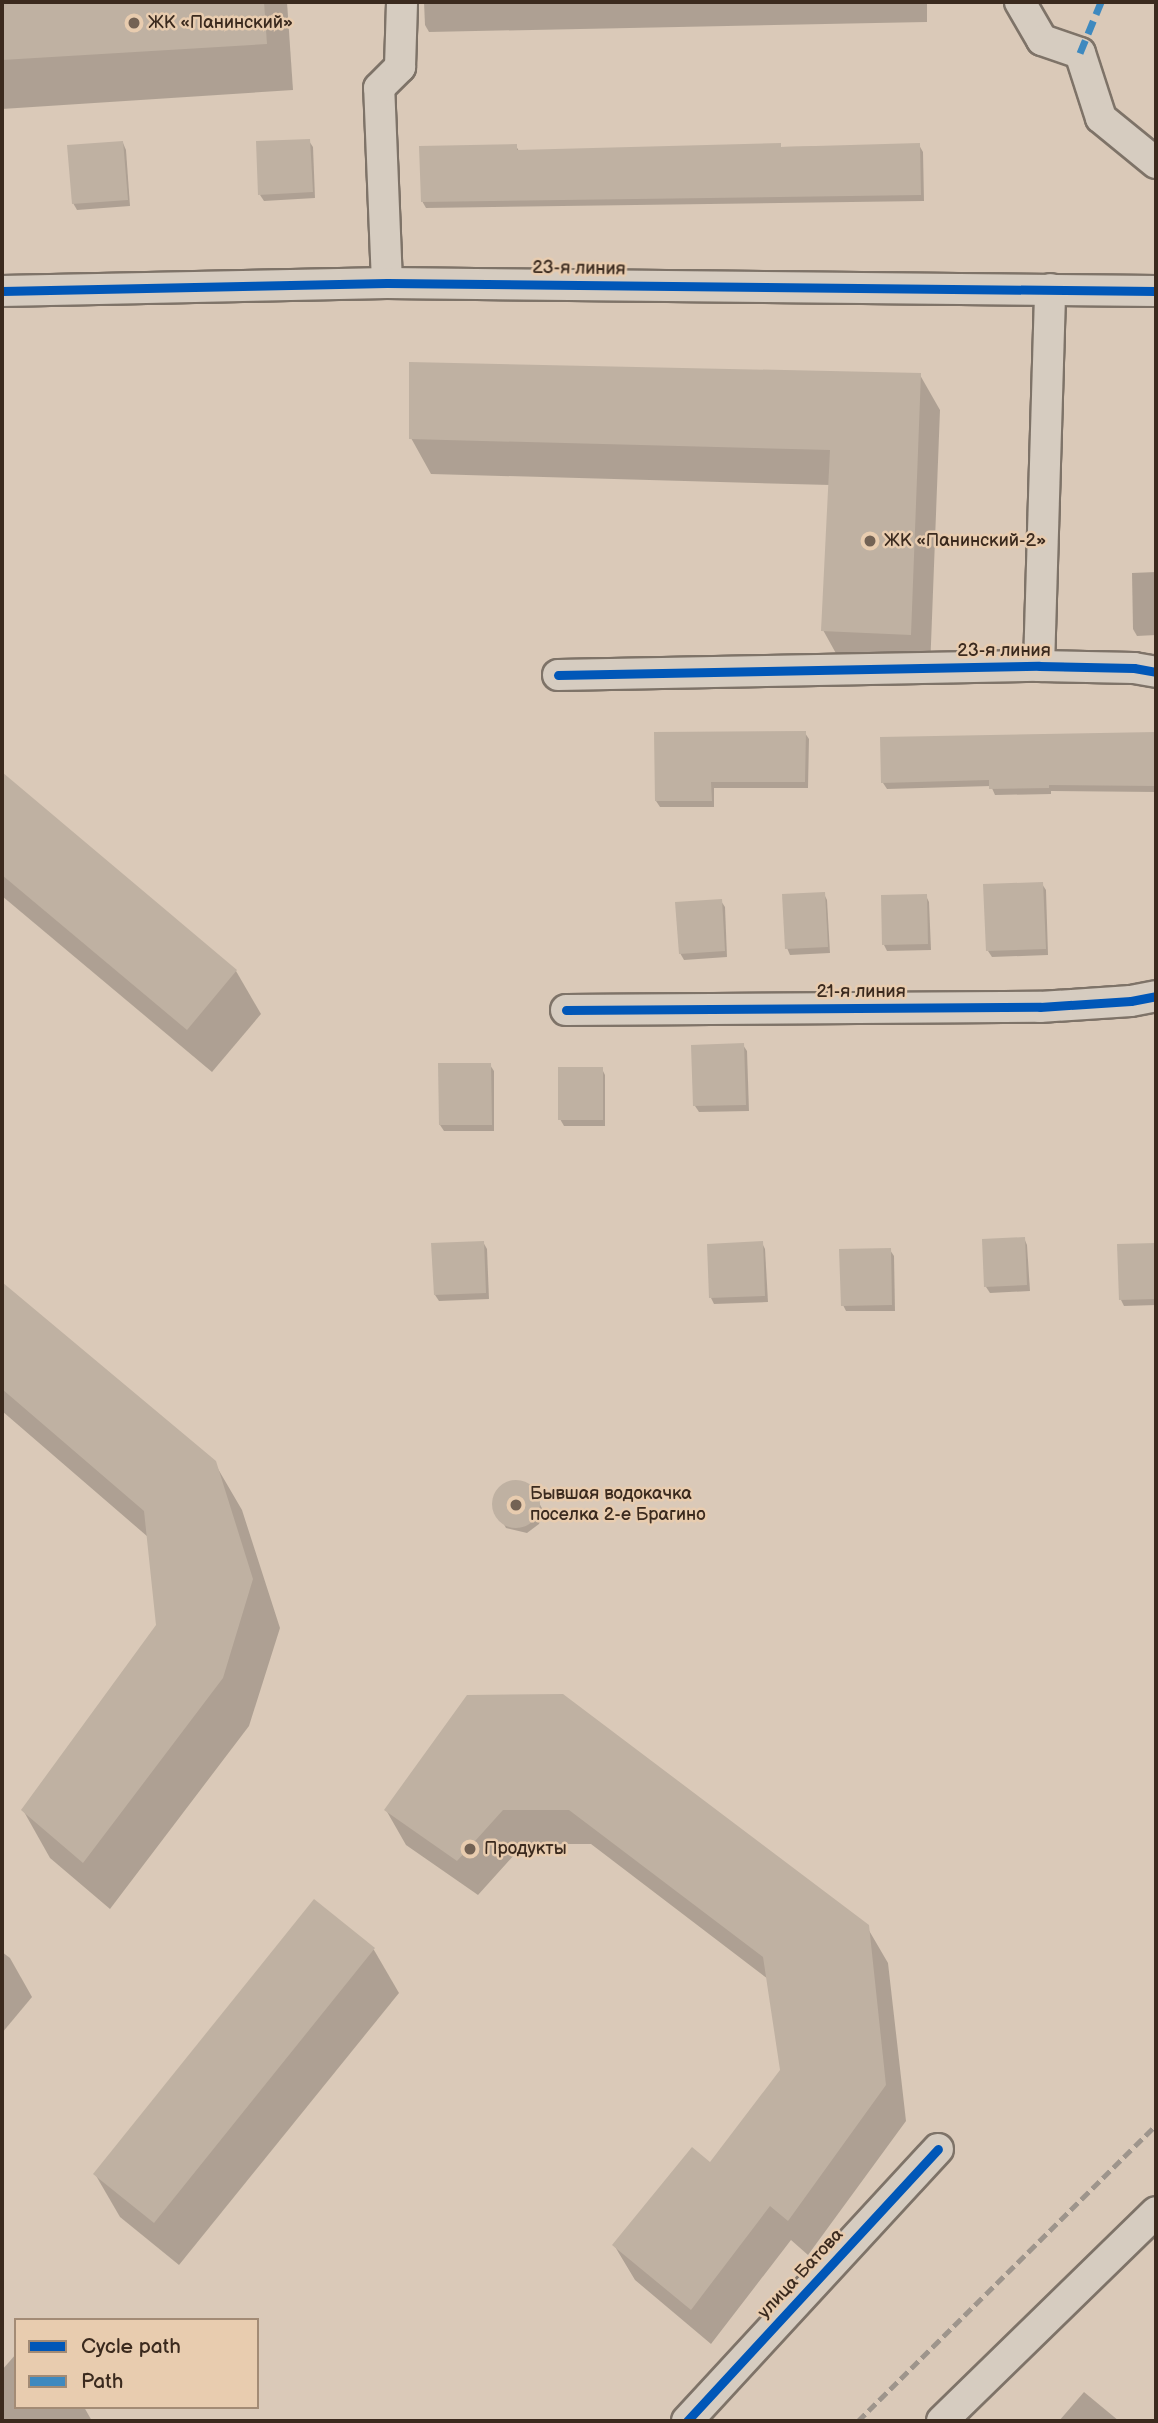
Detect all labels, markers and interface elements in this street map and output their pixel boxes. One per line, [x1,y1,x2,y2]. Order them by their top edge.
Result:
place label: ЖК «Панинский» [148,12,293,34]
marker: ЖК «Панинский» [126,15,142,31]
street label: 23-я линия [532,257,626,281]
place label: ЖК «Панинский-2» [884,530,1046,552]
marker: ЖК «Панинский-2» [862,533,878,549]
street label: 23-я линия [957,640,1051,662]
street label: 21-я линия [816,981,906,1003]
place label: Бывшая водокачка поселка 2-е Брагино [530,1484,706,1526]
marker: Бывшая водокачка поселка 2-е Брагино [508,1497,524,1513]
place label: Продукты [484,1838,567,1860]
marker: Продукты [462,1841,478,1857]
street label: улица Батова [754,2224,848,2324]
legend [14,2318,259,2409]
text: Cycle path [81,2334,181,2359]
text: Path [81,2369,123,2394]

